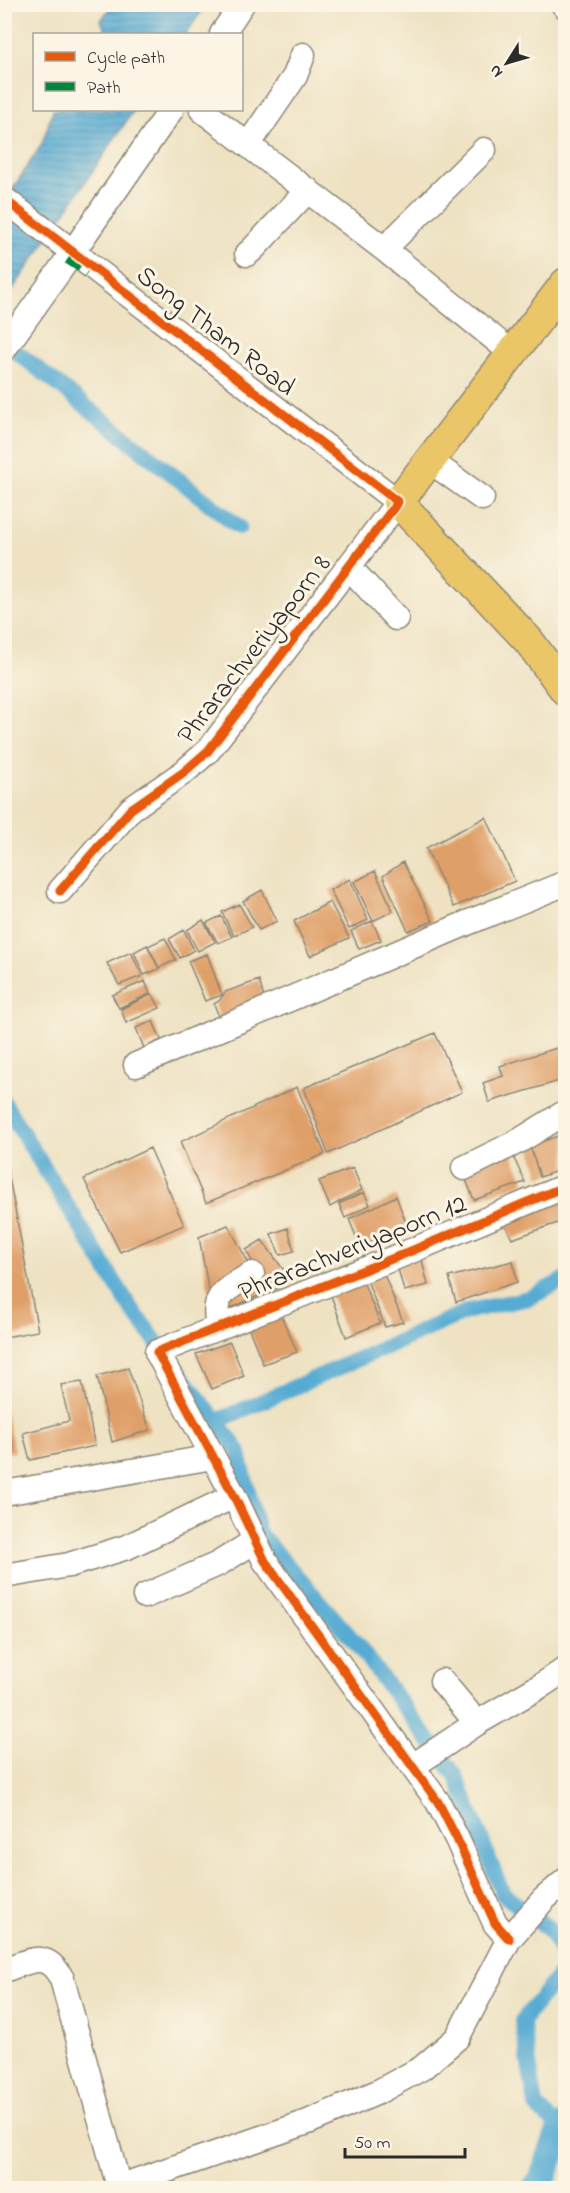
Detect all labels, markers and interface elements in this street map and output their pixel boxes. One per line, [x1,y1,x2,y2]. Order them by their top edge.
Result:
legend [33,33,243,111]
north arrow [477,33,537,93]
text: Cycle path [87,46,165,72]
text: N [484,59,509,82]
text: Path [87,76,121,102]
street label: Song Tham Road [127,257,303,407]
street label: Phrarachveriyaporn 8 [169,547,341,753]
street label: Phrarachveriyaporn 12 [233,1185,473,1313]
scale bar [345,2121,465,2159]
text: 50 m [354,2131,391,2157]

